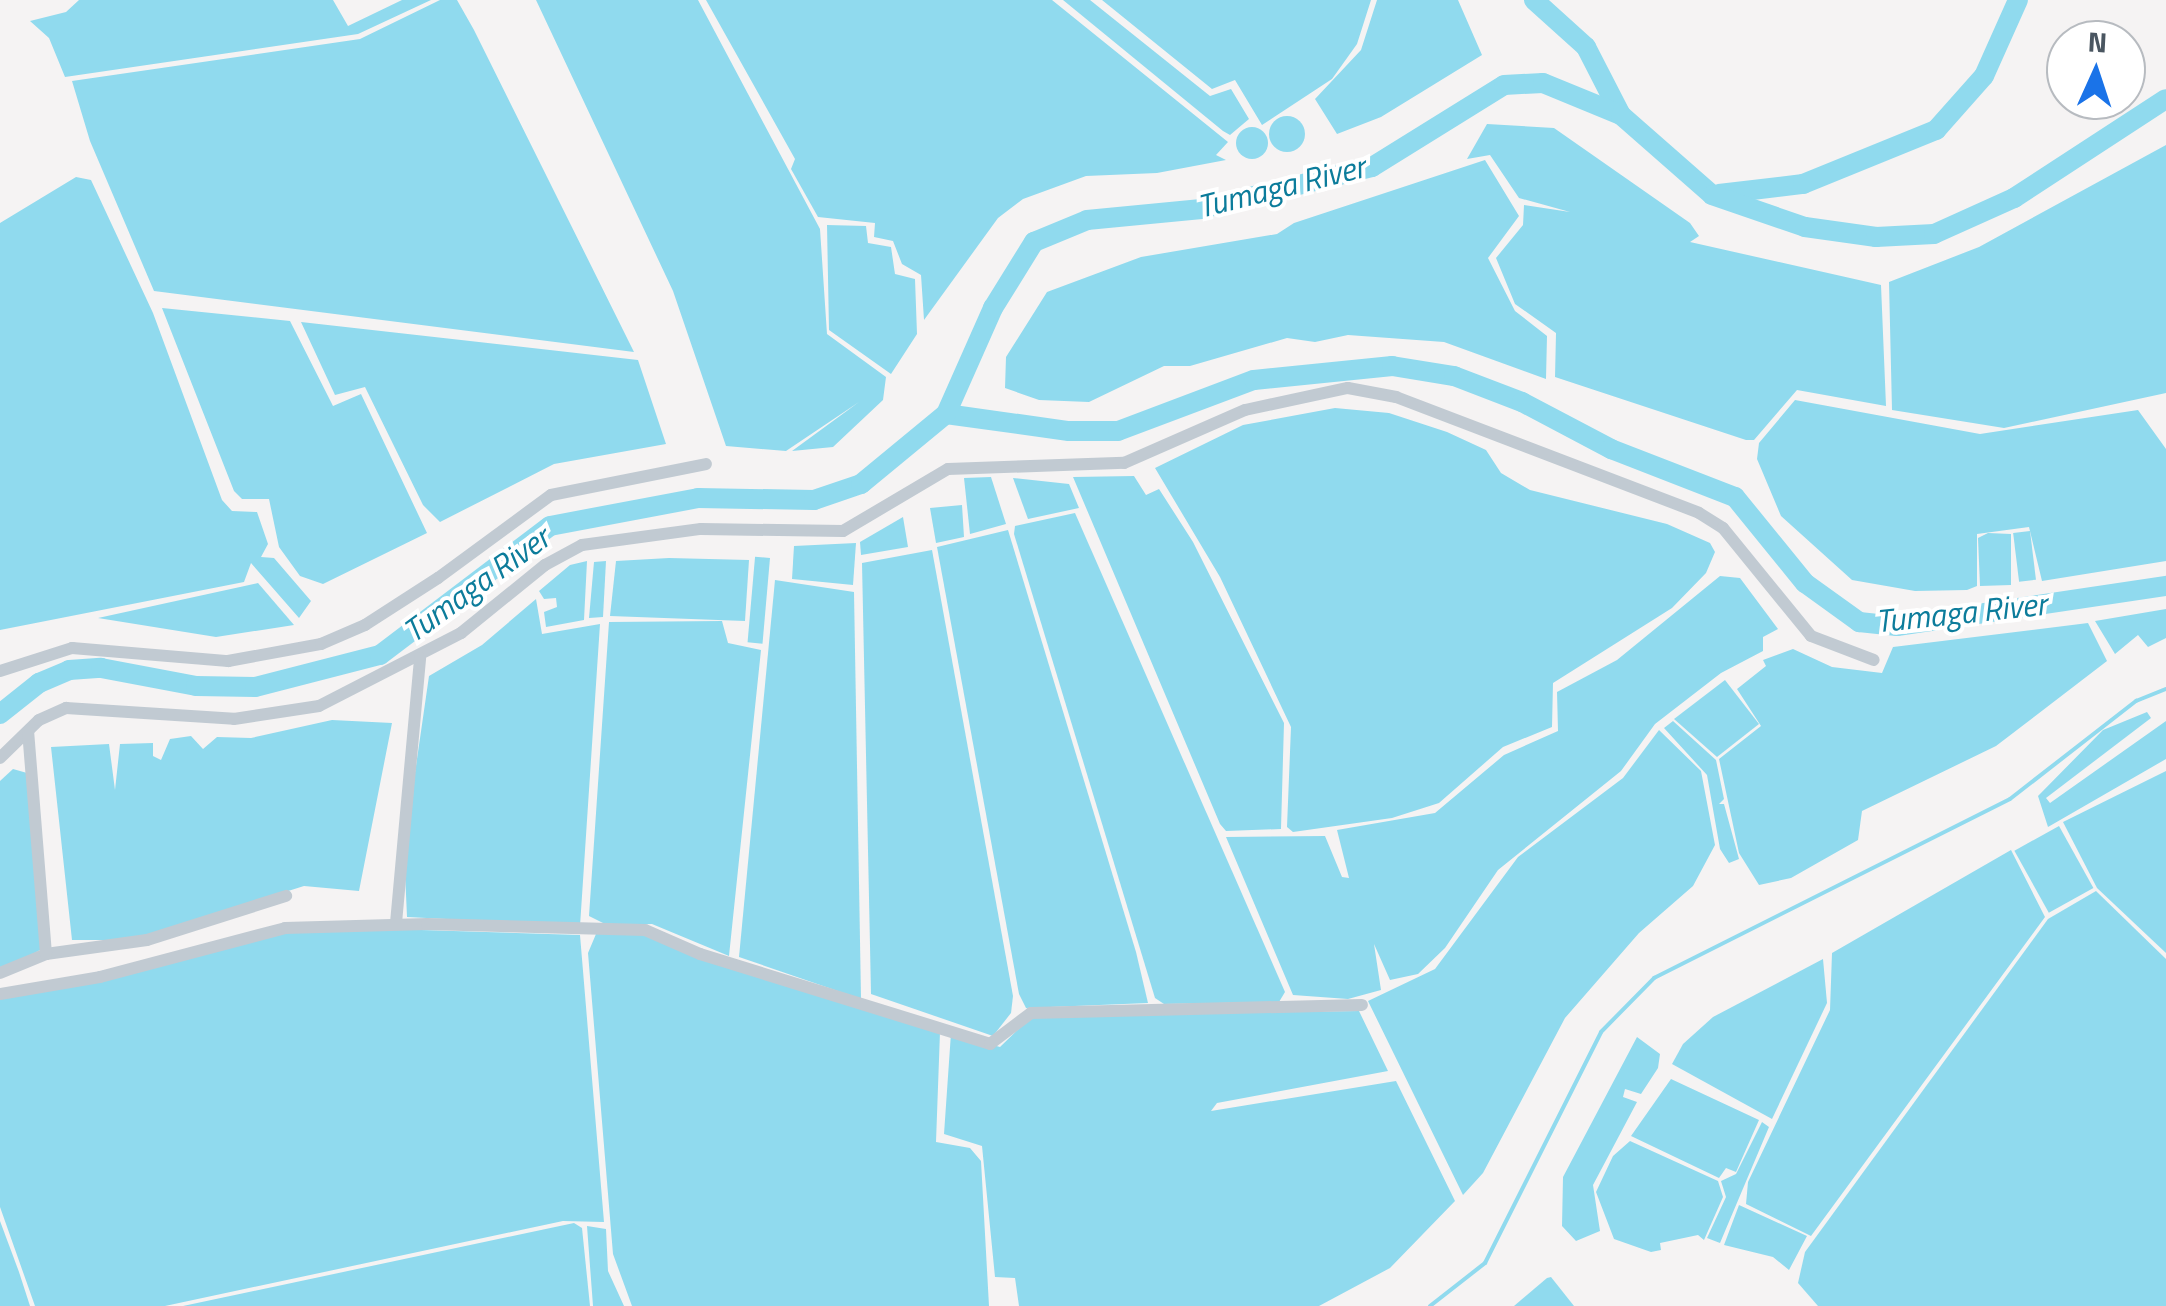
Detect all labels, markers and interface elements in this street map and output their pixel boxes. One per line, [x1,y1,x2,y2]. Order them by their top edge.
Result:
north arrow [2046,20,2146,120]
text: N [2087,20,2108,64]
water label: Tumaga River [1193,147,1369,225]
water label: Tumaga River [395,518,557,650]
water label: Tumaga River [1874,584,2048,640]

